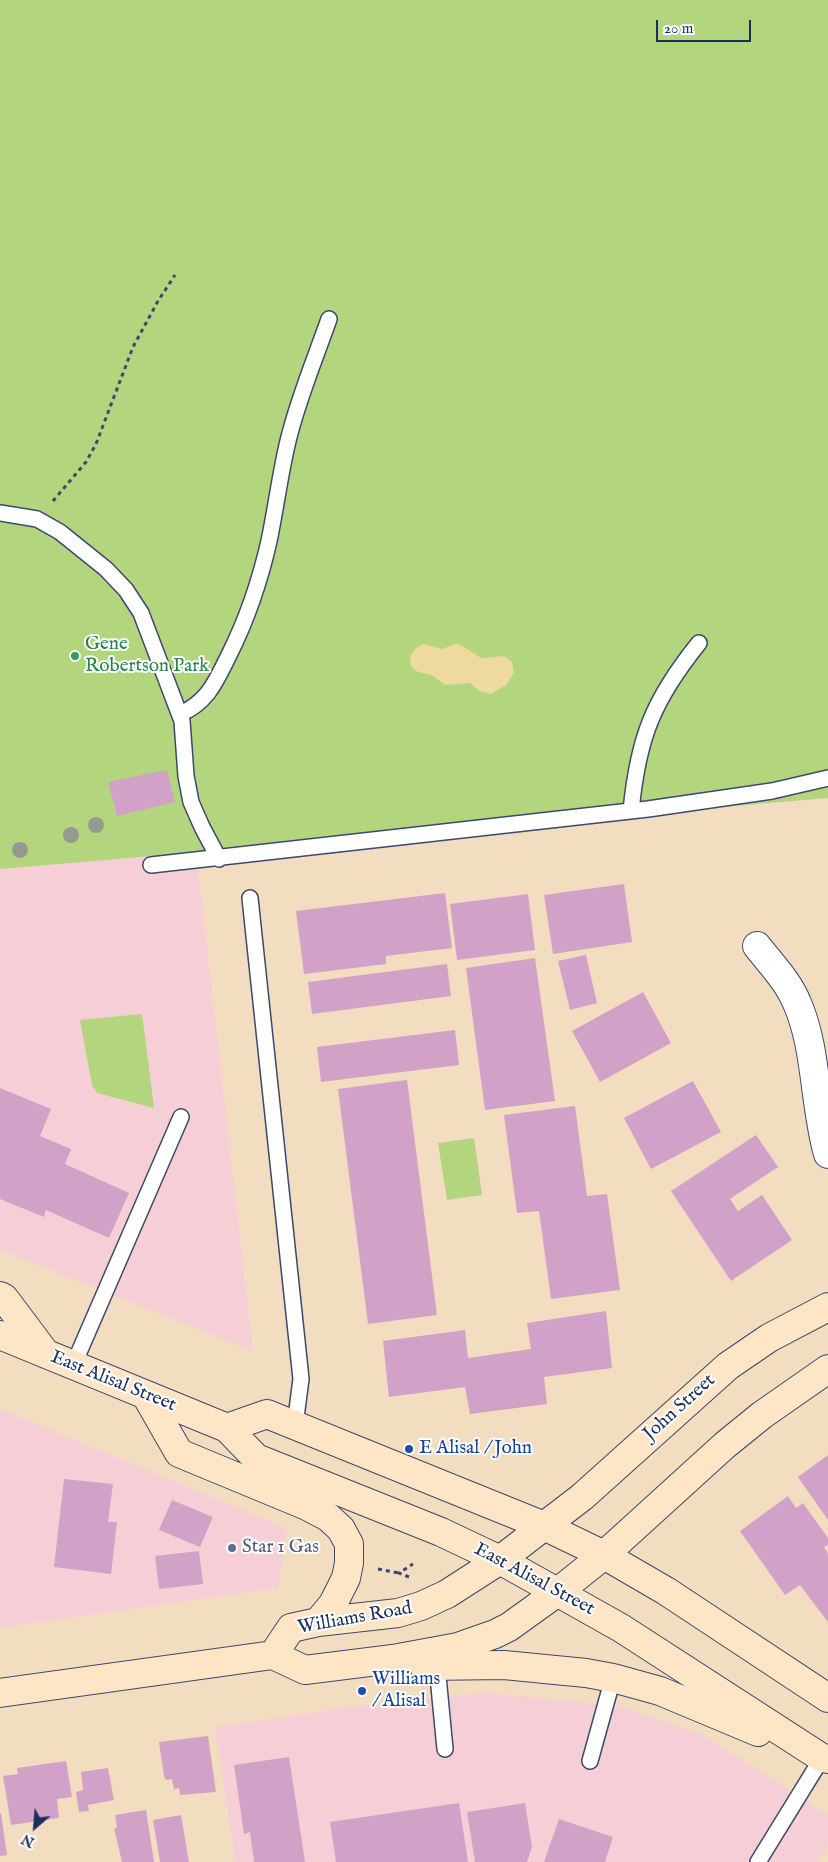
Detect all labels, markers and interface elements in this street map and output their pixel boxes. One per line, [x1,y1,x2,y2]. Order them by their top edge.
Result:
scale bar [658,10,753,42]
text: 20 m [664,19,693,38]
place label: Gene Robertson Park [85,634,209,678]
marker: Gene Robertson Park [69,650,81,662]
street label: East Alisal Street [47,1346,179,1418]
street label: John Street [639,1370,721,1446]
place label: E Alisal / John [419,1438,532,1460]
marker: E Alisal / John [403,1443,415,1455]
place label: Star 1 Gas [242,1537,319,1559]
street label: East Alisal Street [470,1539,598,1621]
marker: Star 1 Gas [226,1542,238,1554]
street label: Williams Road [296,1598,414,1640]
place label: Williams / Alisal [372,1669,440,1713]
marker: Williams / Alisal [356,1685,368,1697]
north arrow [10,1802,60,1852]
text: N [19,1830,38,1851]

